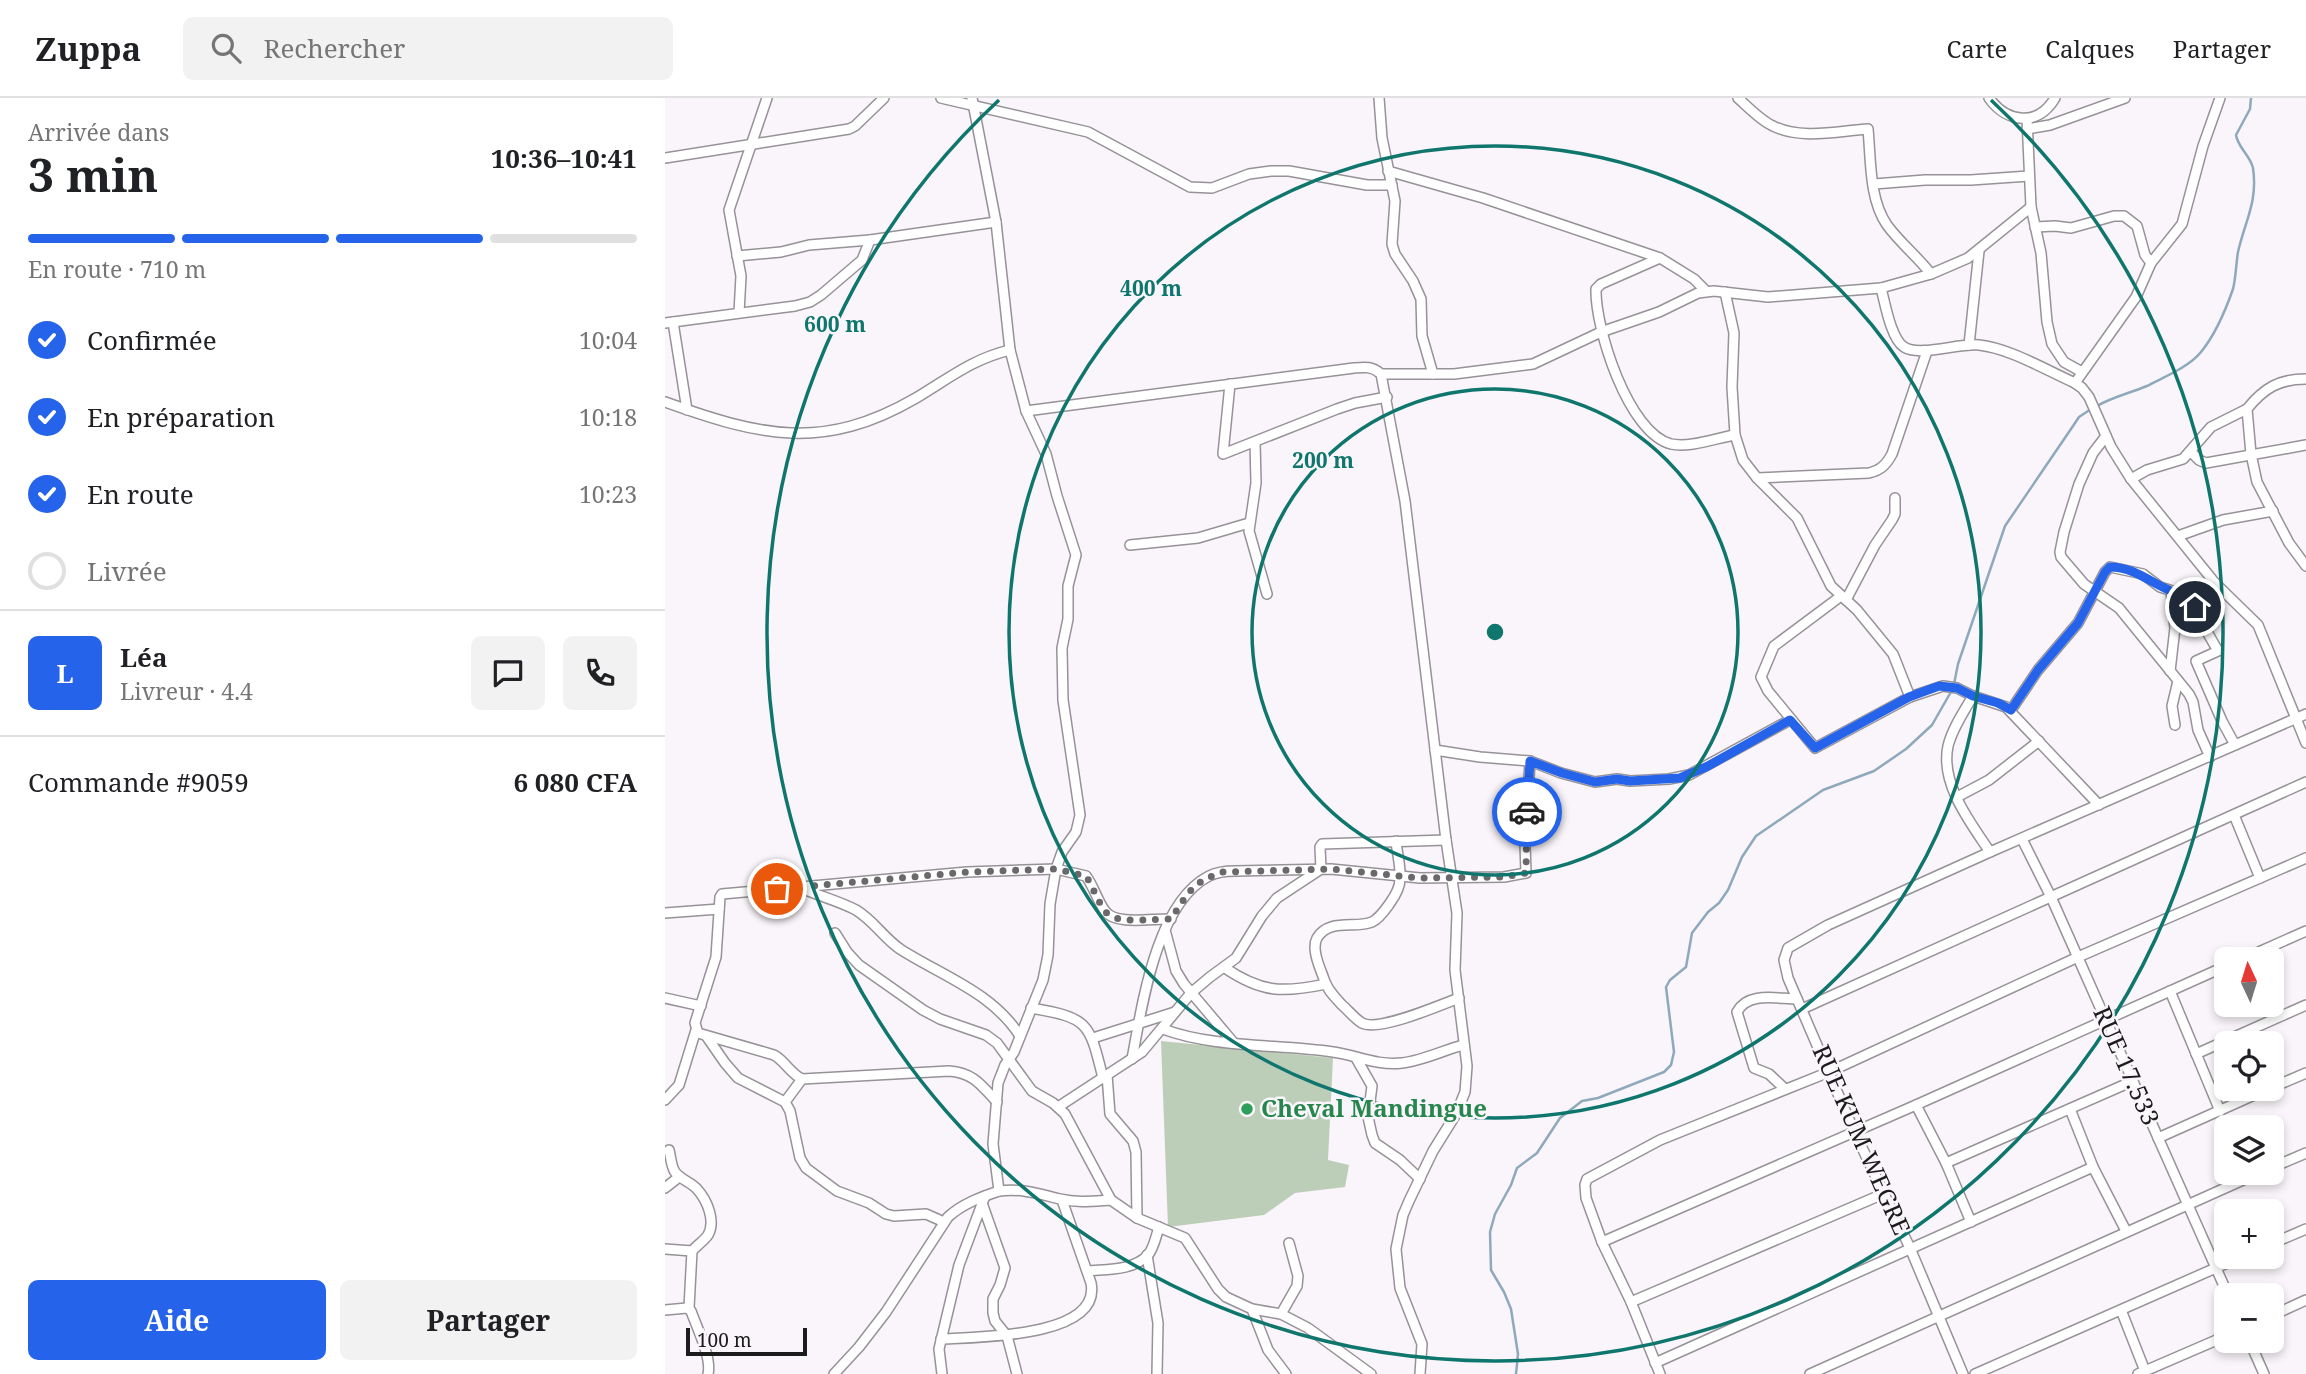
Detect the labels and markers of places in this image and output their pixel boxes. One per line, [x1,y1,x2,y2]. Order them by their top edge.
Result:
pin [2165,577,2225,637]
centre of rings [1483,620,1507,644]
pin [747,859,807,919]
place label: Cheval Mandingue [1261,1091,1487,1124]
marker: Cheval Mandingue [1239,1101,1255,1117]

